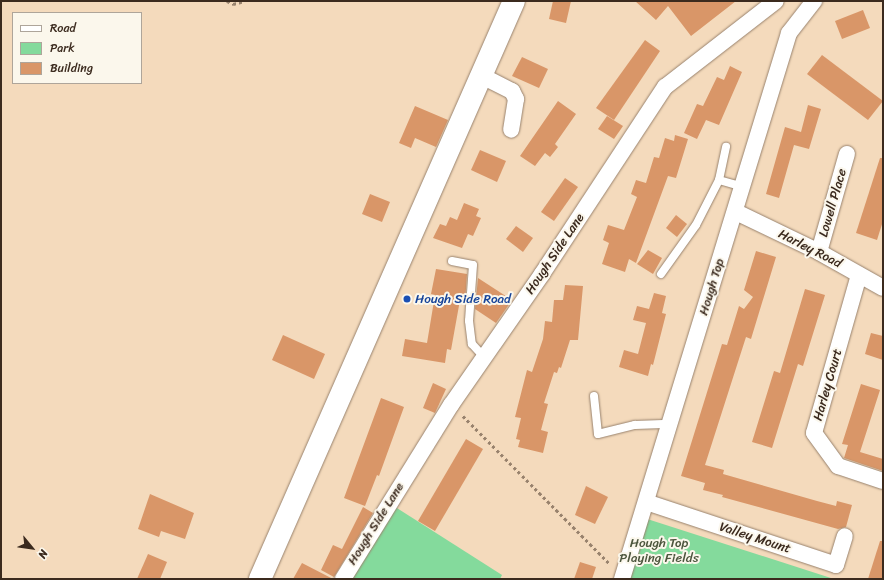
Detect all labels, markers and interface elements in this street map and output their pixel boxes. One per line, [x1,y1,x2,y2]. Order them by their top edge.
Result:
legend [12,12,142,84]
text: Road [50,17,76,39]
text: Park [50,37,75,59]
text: Building [50,57,93,79]
street label: Lowell Place [816,167,850,239]
street label: Hough Side Lane [522,210,588,298]
street label: Harley Road [776,226,844,272]
street label: Hough Top [696,256,728,318]
place label: Hough Side Road [415,291,511,307]
marker: Hough Side Road [402,294,412,304]
street label: Harley Court [810,347,846,423]
street label: Hough Side Lane [344,480,408,568]
street label: Valley Mount [717,519,793,557]
north arrow [12,528,52,568]
park label: Hough Top Playing Fields [620,536,698,567]
text: N [33,546,53,562]

